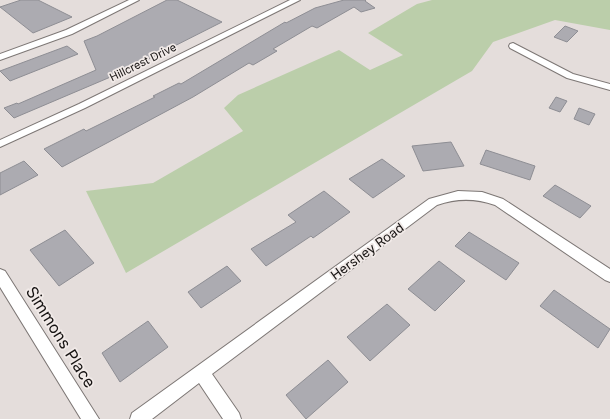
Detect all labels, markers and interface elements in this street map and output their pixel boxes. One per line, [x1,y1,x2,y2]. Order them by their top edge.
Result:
street label: Hillcrest Drive [107,40,179,84]
street label: Hershey Road [327,219,407,283]
street label: Simmons Place [22,283,100,391]

